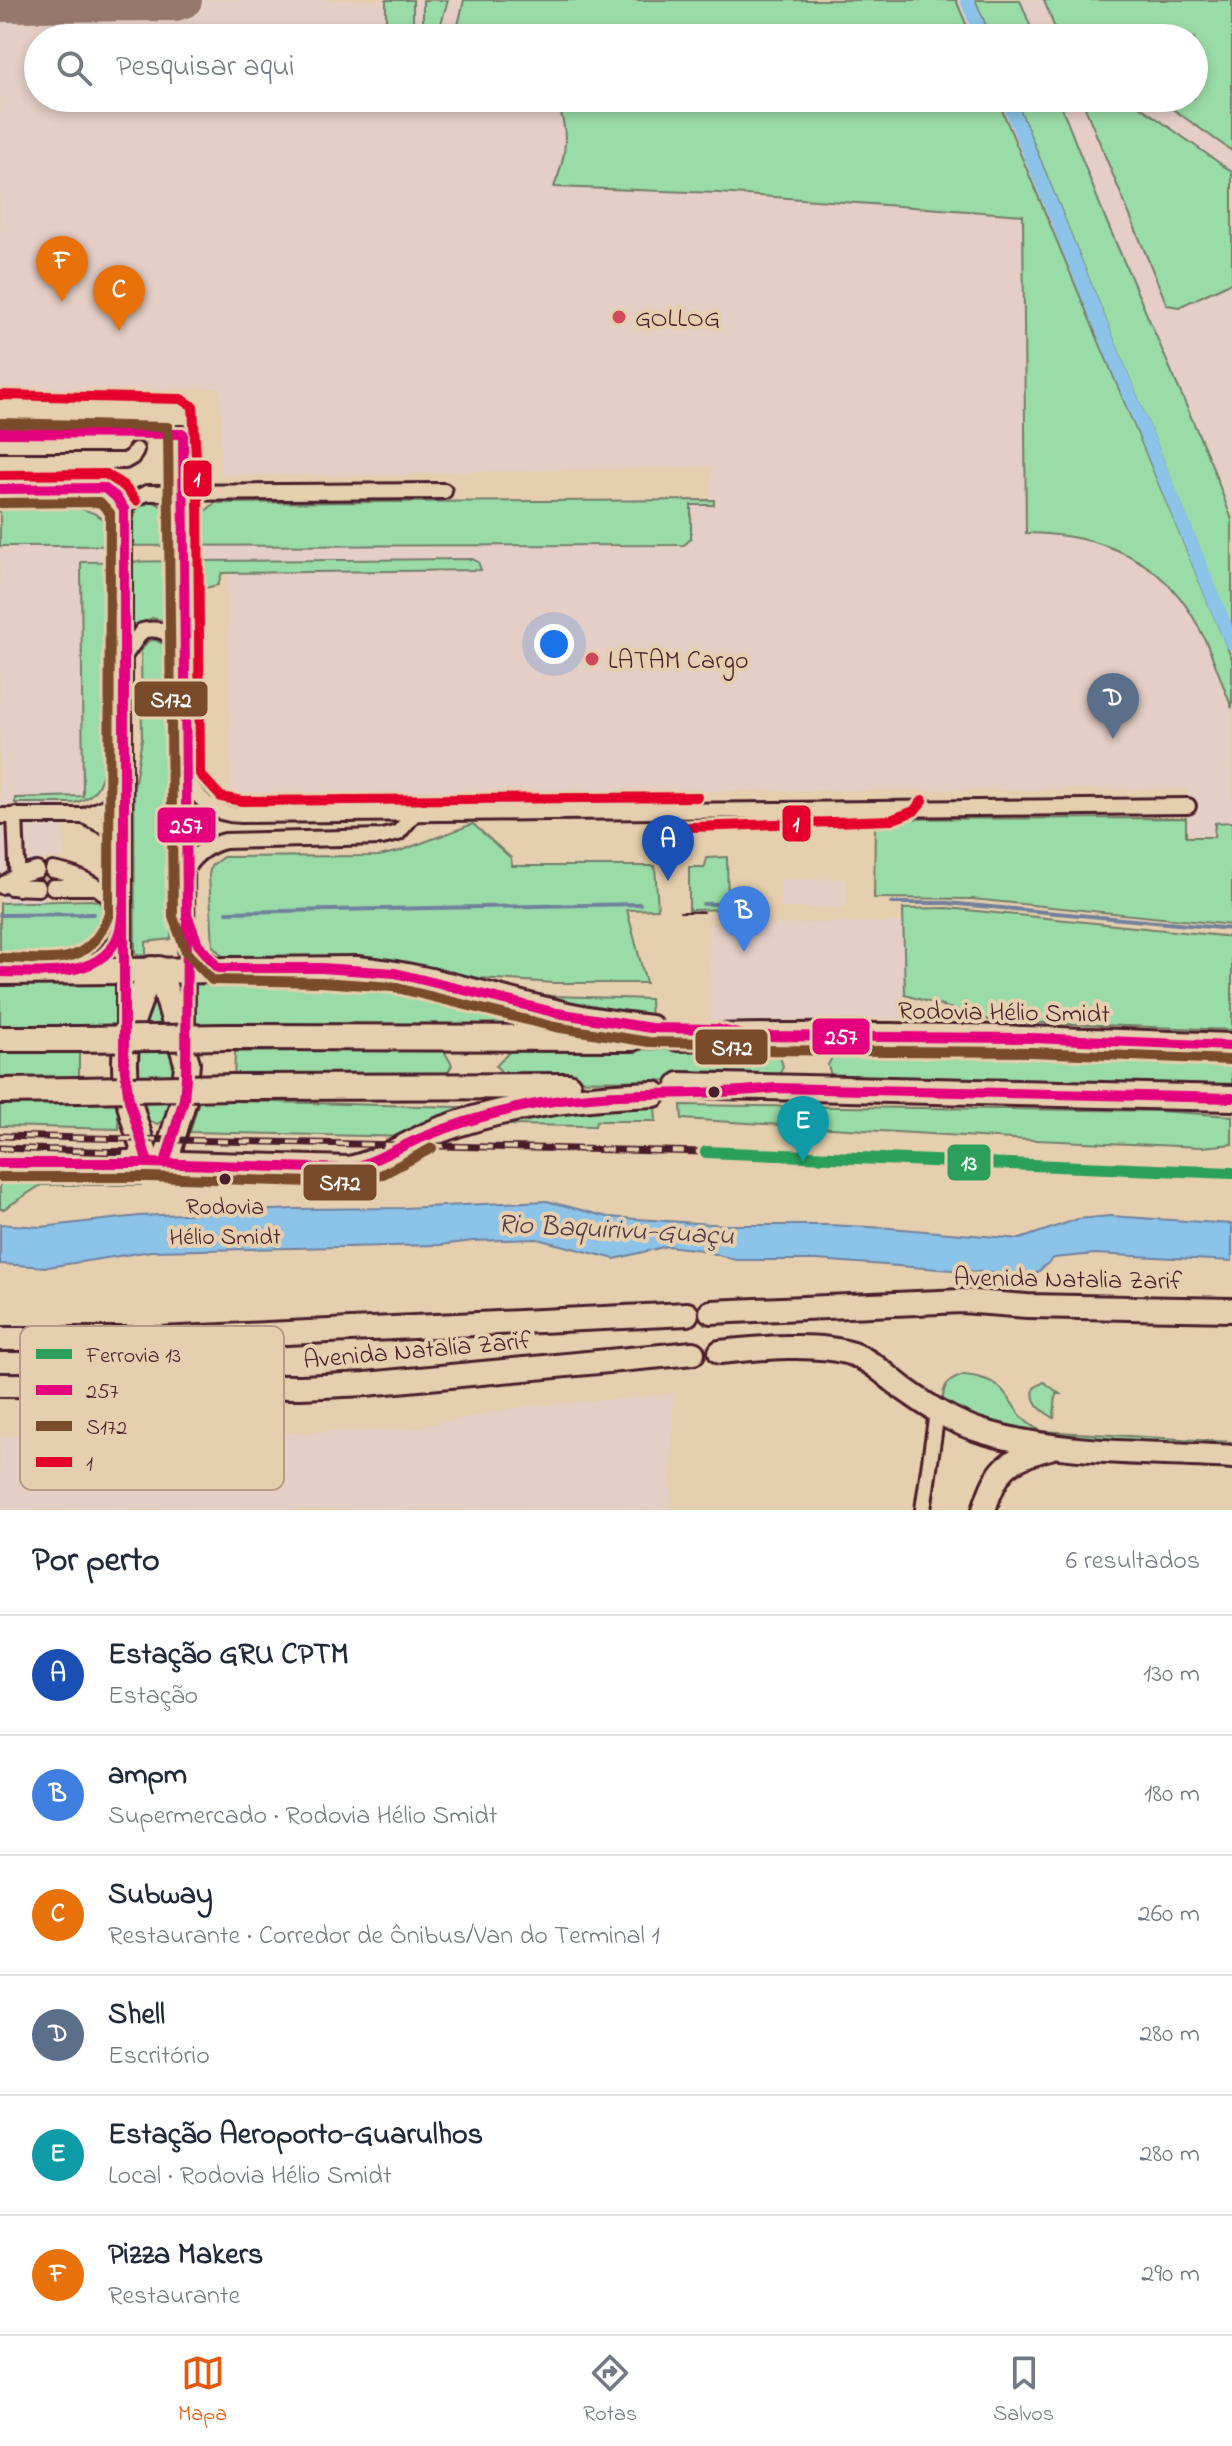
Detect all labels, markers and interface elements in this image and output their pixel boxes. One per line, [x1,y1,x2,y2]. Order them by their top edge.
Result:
search box [24,24,1208,112]
icon: search [52,46,96,90]
text: Pesquisar aqui [116,46,295,90]
pin: F [36,236,88,302]
pin: C [93,265,145,331]
place label: GOLLOG [635,301,720,339]
marker: GOLLOG [610,308,628,326]
line badge: 1 [182,459,213,498]
text: 1 [194,465,201,497]
your location [534,624,574,664]
place label: LATAM Cargo [608,643,748,681]
marker: LATAM Cargo [583,650,601,668]
pin: D [1087,673,1139,739]
line badge: S172 [133,680,209,718]
text: S172 [150,686,192,718]
line badge: 1 [781,804,812,843]
line badge: 257 [156,806,217,844]
text: 1 [793,810,800,842]
text: 257 [169,812,203,844]
pin: A [642,815,694,881]
pin: B [718,886,770,952]
street label: Rodovia Hélio Smidt [898,993,1111,1035]
line badge: 257 [811,1017,871,1056]
text: 257 [824,1023,858,1055]
line badge: S172 [694,1028,769,1066]
text: S172 [711,1034,753,1066]
unlabelled marker [706,1084,722,1100]
pin: E [777,1096,829,1162]
line badge: 13 [946,1143,992,1182]
text: 13 [961,1149,977,1181]
line badge: S172 [302,1163,378,1202]
text: S172 [319,1169,361,1201]
marker: Rodovia Hélio Smidt [217,1171,233,1187]
place label: Rodovia Hélio Smidt [169,1191,281,1256]
water label: Rio Baquirivu-Guaçu [497,1205,735,1258]
street label: Avenida Natalia Zarif [953,1260,1184,1302]
street label: Avenida Natalia Zarif [302,1323,534,1381]
legend [20,1326,284,1490]
text: Ferrovia 13 [85,1341,181,1373]
text: 257 [86,1377,119,1409]
text: S172 [86,1413,127,1445]
text: 1 [86,1449,93,1481]
text: Por perto [32,1537,160,1587]
text: 6 resultados [1066,1543,1200,1581]
text: Estação GRU CPTM [108,1634,349,1678]
text: A [50,1656,66,1694]
text: 130 m [1143,1656,1200,1694]
text: Estação [108,1678,198,1716]
text: ampm [108,1754,187,1798]
text: B [49,1776,67,1814]
text: 180 m [1144,1776,1200,1814]
text: Supermercado · Rodovia Hélio Smidt [108,1798,497,1836]
text: Subway [108,1874,213,1918]
text: C [51,1896,65,1934]
text: 260 m [1138,1896,1200,1934]
text: Restaurante · Corredor de Ônibus/Van do Terminal 1 [108,1918,660,1956]
text: Shell [108,1994,165,2038]
text: D [48,2016,68,2054]
text: 280 m [1139,2016,1200,2054]
text: Escritório [108,2038,210,2076]
text: Estação Aeroporto-Guarulhos [108,2114,483,2158]
text: E [50,2136,66,2174]
text: 280 m [1139,2136,1200,2174]
text: Local · Rodovia Hélio Smidt [108,2158,392,2196]
text: Pizza Makers [108,2234,263,2278]
text: F [50,2256,66,2294]
text: 290 m [1141,2256,1200,2294]
text: Restaurante [108,2278,240,2316]
tab: Mapa [178,2351,227,2431]
tab: Rotas [583,2351,637,2431]
tab: Salvos [993,2351,1054,2431]

